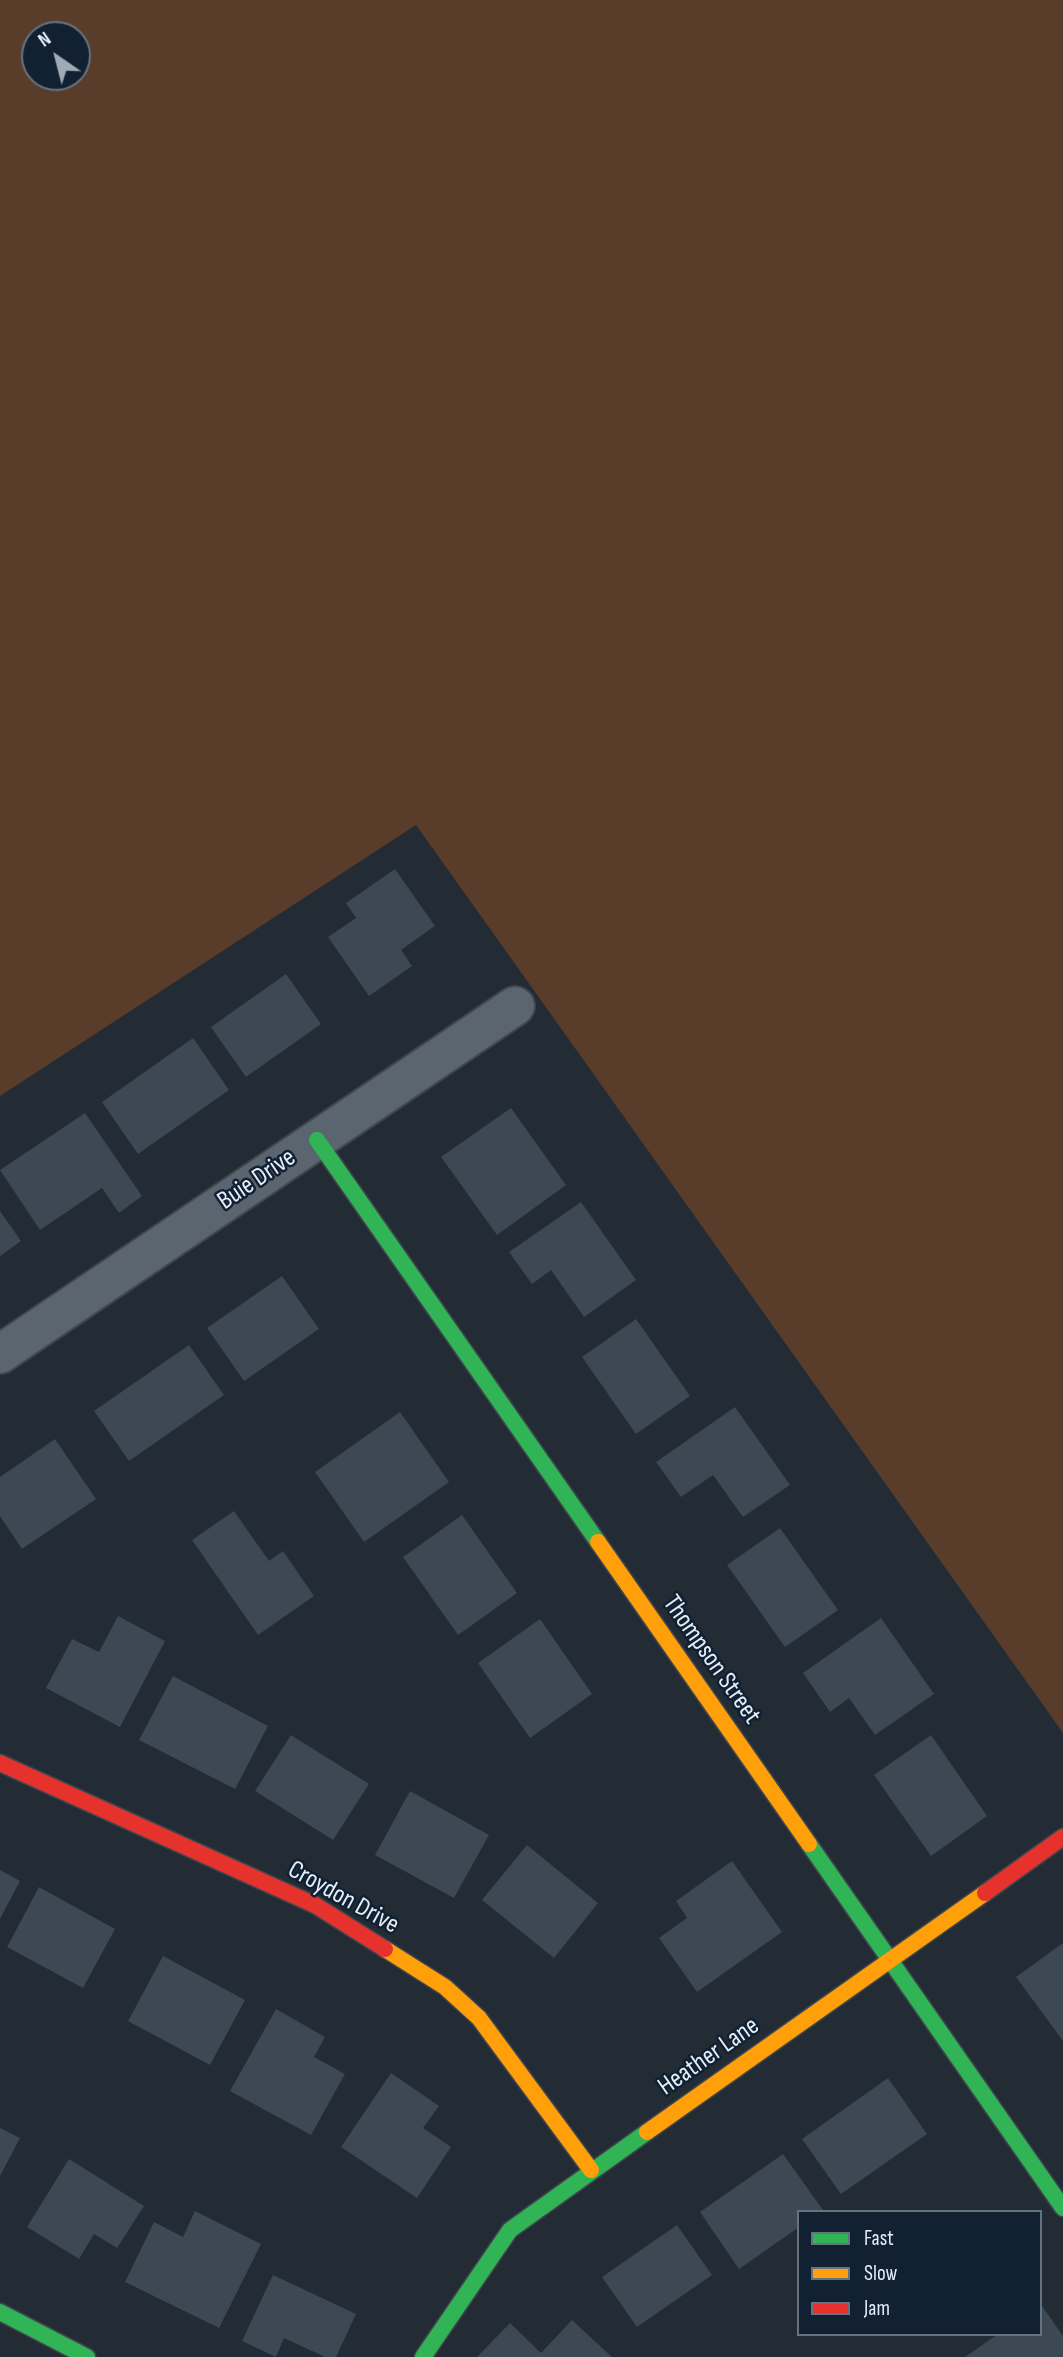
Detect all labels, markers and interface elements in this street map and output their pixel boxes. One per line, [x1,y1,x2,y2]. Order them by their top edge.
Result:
north arrow [21,21,91,91]
text: N [34,28,56,52]
street label: Buie Drive [212,1143,302,1217]
street label: Thompson Street [655,1590,767,1730]
street label: Croydon Drive [282,1855,404,1941]
street label: Heather Lane [653,2011,765,2103]
legend [797,2210,1042,2336]
text: Fast [864,2226,894,2251]
text: Slow [864,2261,897,2286]
text: Jam [864,2296,890,2321]

